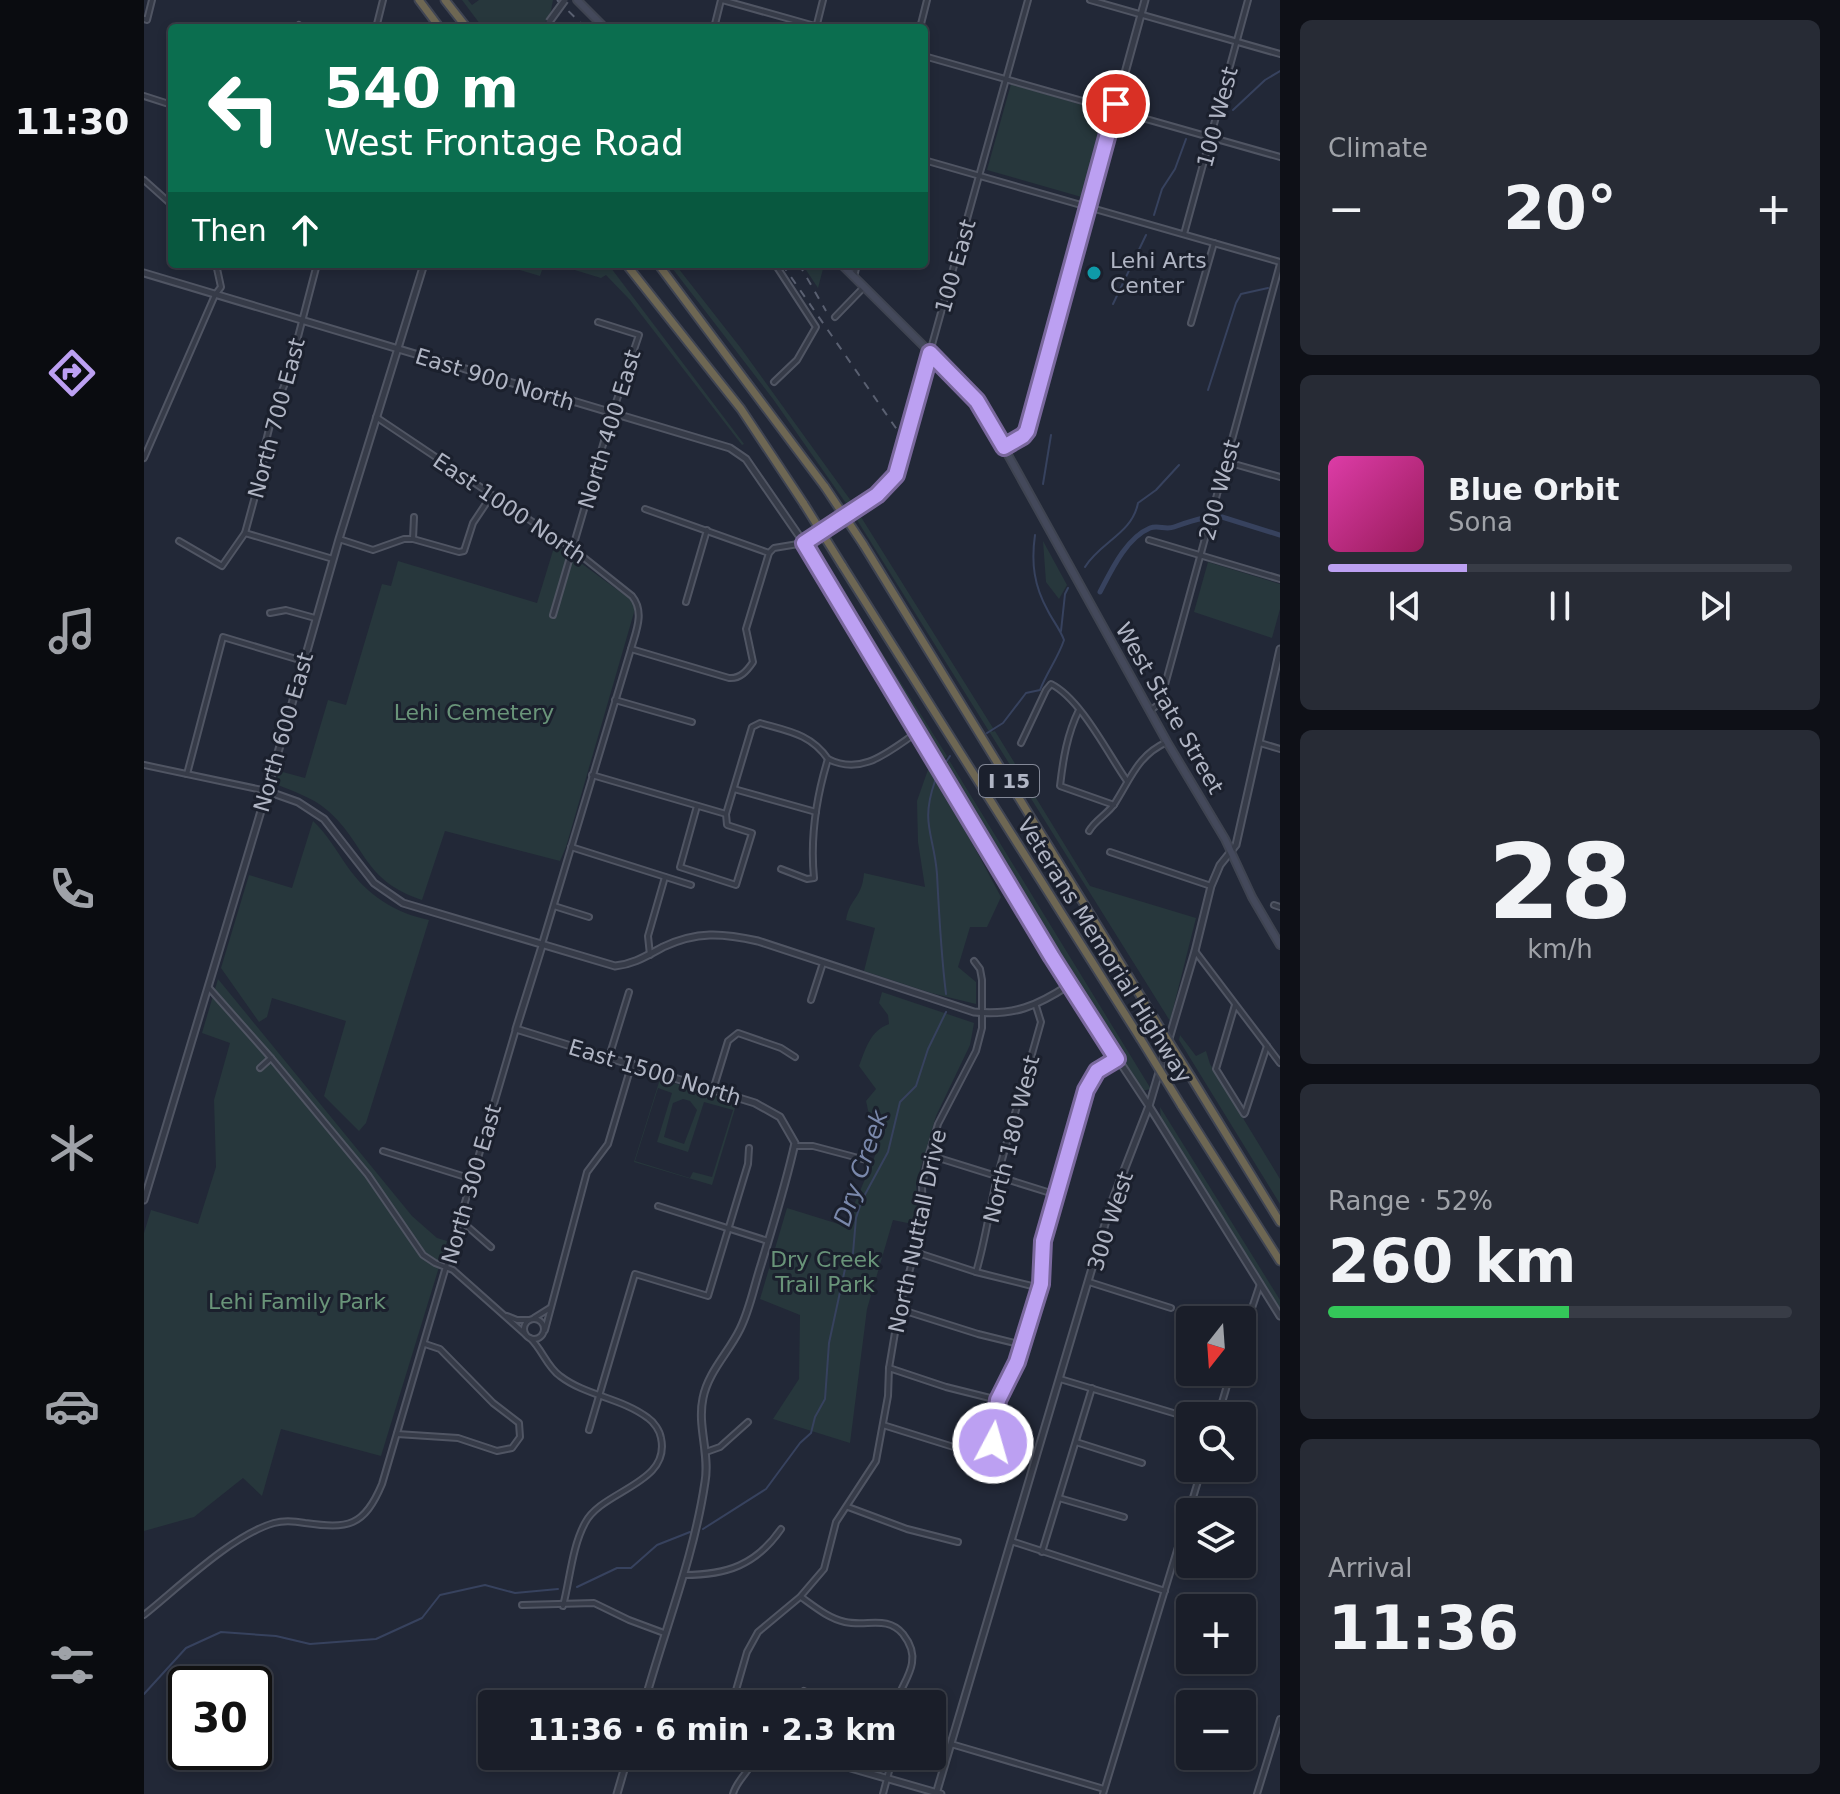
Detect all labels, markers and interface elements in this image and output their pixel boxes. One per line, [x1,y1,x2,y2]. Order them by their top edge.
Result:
text: 540 m [324,55,519,120]
icon: left [192,56,296,160]
street label: 100 West [1192,64,1243,170]
pin [1082,70,1150,138]
icon: arrive [1094,82,1138,126]
text: 11:30 [15,101,129,142]
text: West Frontage Road [324,122,684,163]
text: Climate [1328,133,1428,163]
text: 20° [1503,173,1617,243]
text: − [1328,183,1365,234]
text: + [1755,183,1792,234]
icon: ahead [283,208,327,252]
text: Then [192,213,267,248]
street label: 100 East [930,216,981,316]
place label: Lehi Arts Center [1110,248,1207,298]
marker: Lehi Arts Center [1085,264,1103,282]
street label: North 700 East [243,335,310,501]
street label: East 900 North [412,343,577,416]
icon: directions [44,345,100,401]
street label: North 400 East [573,346,646,512]
street label: 200 West [1194,437,1245,543]
street label: East 1000 North [429,448,591,569]
text: Blue Orbit [1448,472,1620,507]
text: Sona [1448,507,1513,537]
icon: previous [1383,584,1427,628]
icon: pause [1538,584,1582,628]
icon: next [1693,584,1737,628]
icon: music [44,603,100,659]
street label: West State Street [1110,618,1229,798]
street label: North 600 East [249,649,318,815]
park label: Lehi Cemetery [394,700,554,725]
road number: I 15 [979,765,1039,797]
street label: Veterans Memorial Highway [1012,813,1197,1088]
text: 28 [1488,821,1632,943]
icon: phone [44,861,100,917]
text: km/h [1527,934,1593,964]
street label: East 1500 North [566,1034,744,1111]
street label: North 180 West [979,1052,1044,1225]
street label: North 300 East [437,1101,506,1267]
water label: Dry Creek [828,1106,894,1229]
icon: climate [44,1120,100,1176]
street label: North Nuttall Drive [884,1127,951,1335]
street label: 300 West [1083,1168,1138,1274]
text: Range · 52% [1328,1186,1493,1216]
text: 260 km [1328,1226,1577,1296]
park label: Dry Creek Trail Park [770,1247,880,1297]
park label: Lehi Family Park [208,1289,386,1314]
north arrow [1176,1306,1256,1386]
map controls [1176,1306,1256,1770]
icon: car [44,1378,100,1434]
position arrow [951,1401,1035,1485]
button: search [1176,1402,1256,1482]
button: layers [1176,1498,1256,1578]
text: Arrival [1328,1553,1412,1583]
text: 11:36 [1328,1593,1519,1663]
button: + [1176,1594,1256,1674]
icon: filters [44,1637,100,1693]
speed limit sign: 30 [168,1666,272,1770]
button: − [1176,1690,1256,1770]
text: 11:36 · 6 min · 2.3 km [527,1712,897,1747]

